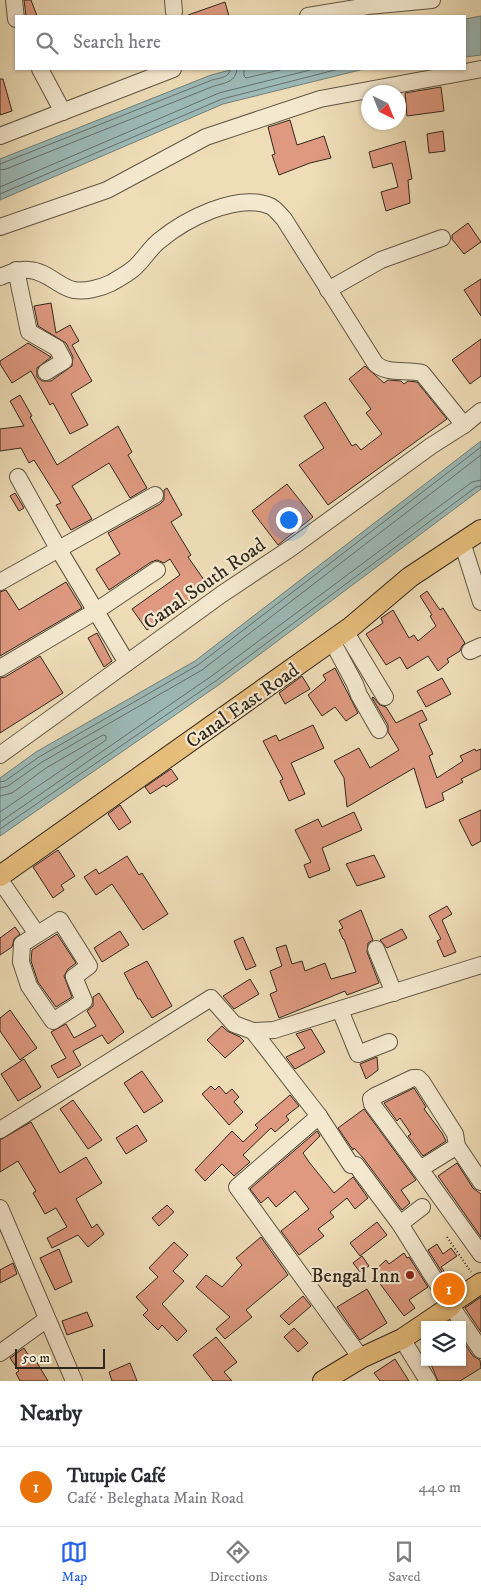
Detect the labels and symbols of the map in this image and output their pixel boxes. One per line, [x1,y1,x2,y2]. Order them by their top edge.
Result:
north arrow [361,85,406,130]
your location [276,507,302,533]
street label: Canal South Road [139,533,271,636]
street label: Canal East Road [181,658,304,754]
place label: Bengal Inn [311,1264,401,1289]
marker: Bengal Inn [404,1269,416,1281]
pin: 1 [433,1270,465,1308]
scale bar [15,1346,105,1369]

